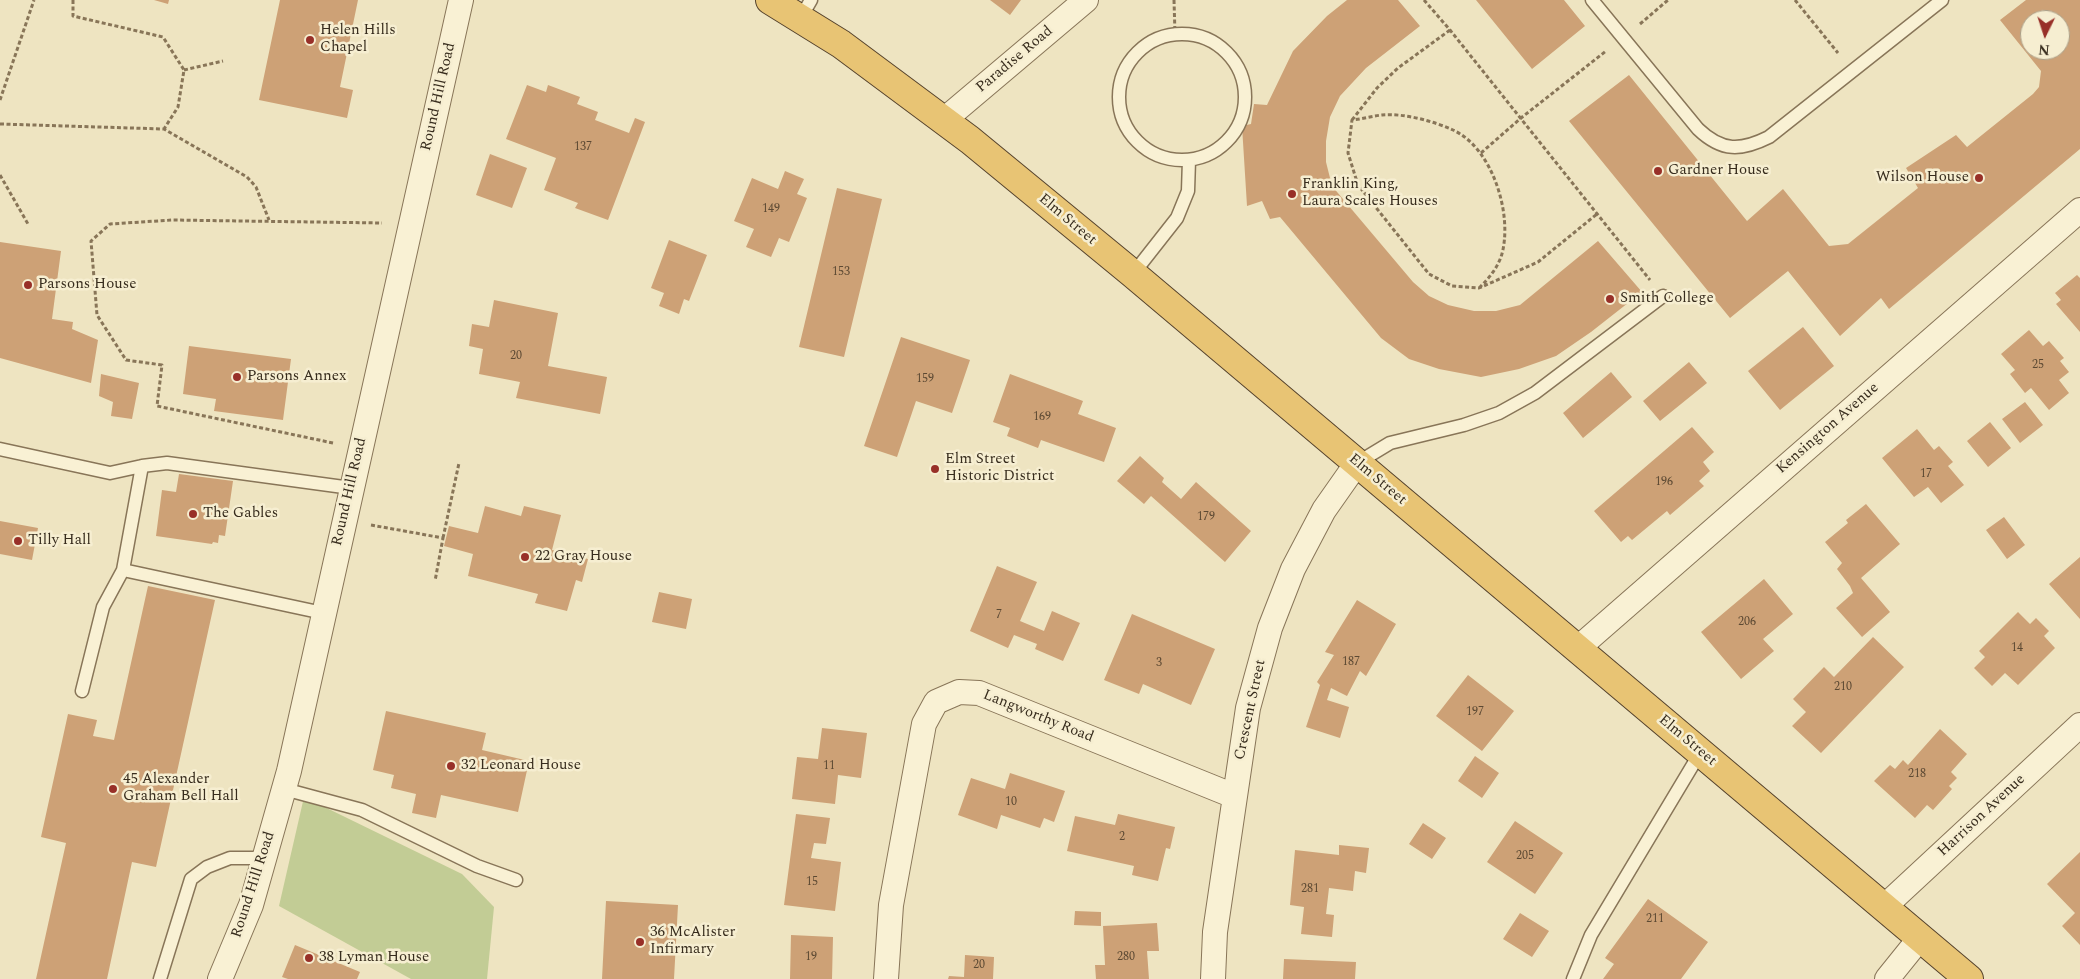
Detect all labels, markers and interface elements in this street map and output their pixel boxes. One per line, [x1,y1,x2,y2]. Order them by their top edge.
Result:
north arrow [2020,10,2070,60]
place label: Helen Hills Chapel [320,22,396,57]
street label: Paradise Road [973,23,1057,97]
marker: Helen Hills Chapel [304,34,316,46]
text: N [2038,39,2050,60]
street label: Round Hill Road [418,41,460,153]
house number: 137 [574,141,592,155]
place label: Gardner House [1668,162,1769,180]
marker: Gardner House [1652,165,1664,177]
place label: Wilson House [1876,169,1969,187]
marker: Wilson House [1973,172,1985,184]
place label: Franklin King, Laura Scales Houses [1302,176,1438,211]
marker: Franklin King, Laura Scales Houses [1286,188,1298,200]
street label: Elm Street [1034,191,1100,249]
house number: 149 [762,203,780,217]
house number: 153 [832,266,850,280]
place label: Parsons House [38,276,137,294]
marker: Parsons House [22,279,34,291]
place label: Smith College [1620,290,1714,308]
marker: Smith College [1604,293,1616,305]
house number: 20 [510,350,522,364]
house number: 25 [2032,359,2044,373]
place label: Parsons Annex [247,368,346,386]
marker: Parsons Annex [231,371,243,383]
house number: 159 [916,373,934,387]
street label: Kensington Avenue [1773,380,1883,478]
house number: 169 [1033,411,1051,425]
street label: Round Hill Road [329,436,371,548]
place label: Elm Street Historic District [945,451,1054,486]
street label: Elm Street [1344,451,1410,509]
marker: Elm Street Historic District [929,463,941,475]
house number: 17 [1920,468,1932,482]
house number: 196 [1655,476,1673,490]
place label: The Gables [203,505,278,523]
marker: The Gables [187,508,199,520]
house number: 179 [1197,511,1215,525]
place label: Tilly Hall [28,532,91,550]
marker: Tilly Hall [12,535,24,547]
place label: 22 Gray House [535,548,632,566]
marker: 22 Gray House [519,551,531,563]
house number: 7 [996,609,1002,623]
house number: 206 [1738,616,1756,630]
house number: 14 [2011,642,2023,656]
house number: 187 [1342,656,1360,670]
house number: 3 [1156,657,1162,671]
street label: Crescent Street [1232,658,1270,762]
house number: 210 [1834,681,1852,695]
street label: Langworthy Road [980,687,1096,747]
house number: 197 [1466,706,1484,720]
street label: Elm Street [1654,712,1720,770]
place label: 32 Leonard House [461,757,581,775]
marker: 32 Leonard House [445,760,457,772]
house number: 11 [823,760,835,774]
house number: 218 [1908,768,1926,782]
place label: 45 Alexander Graham Bell Hall [123,771,239,806]
street label: Harrison Avenue [1935,771,2029,861]
marker: 45 Alexander Graham Bell Hall [107,783,119,795]
house number: 10 [1005,796,1017,810]
street label: Round Hill Road [228,830,280,940]
house number: 2 [1119,831,1125,845]
house number: 205 [1516,850,1534,864]
house number: 15 [806,876,818,890]
house number: 281 [1301,883,1319,897]
house number: 211 [1646,913,1664,927]
place label: 36 McAlister Infirmary [650,924,735,959]
marker: 36 McAlister Infirmary [634,936,646,948]
place label: 38 Lyman House [319,949,429,967]
house number: 19 [805,951,817,965]
house number: 280 [1117,951,1135,965]
marker: 38 Lyman House [303,952,315,964]
house number: 20 [973,959,985,973]

